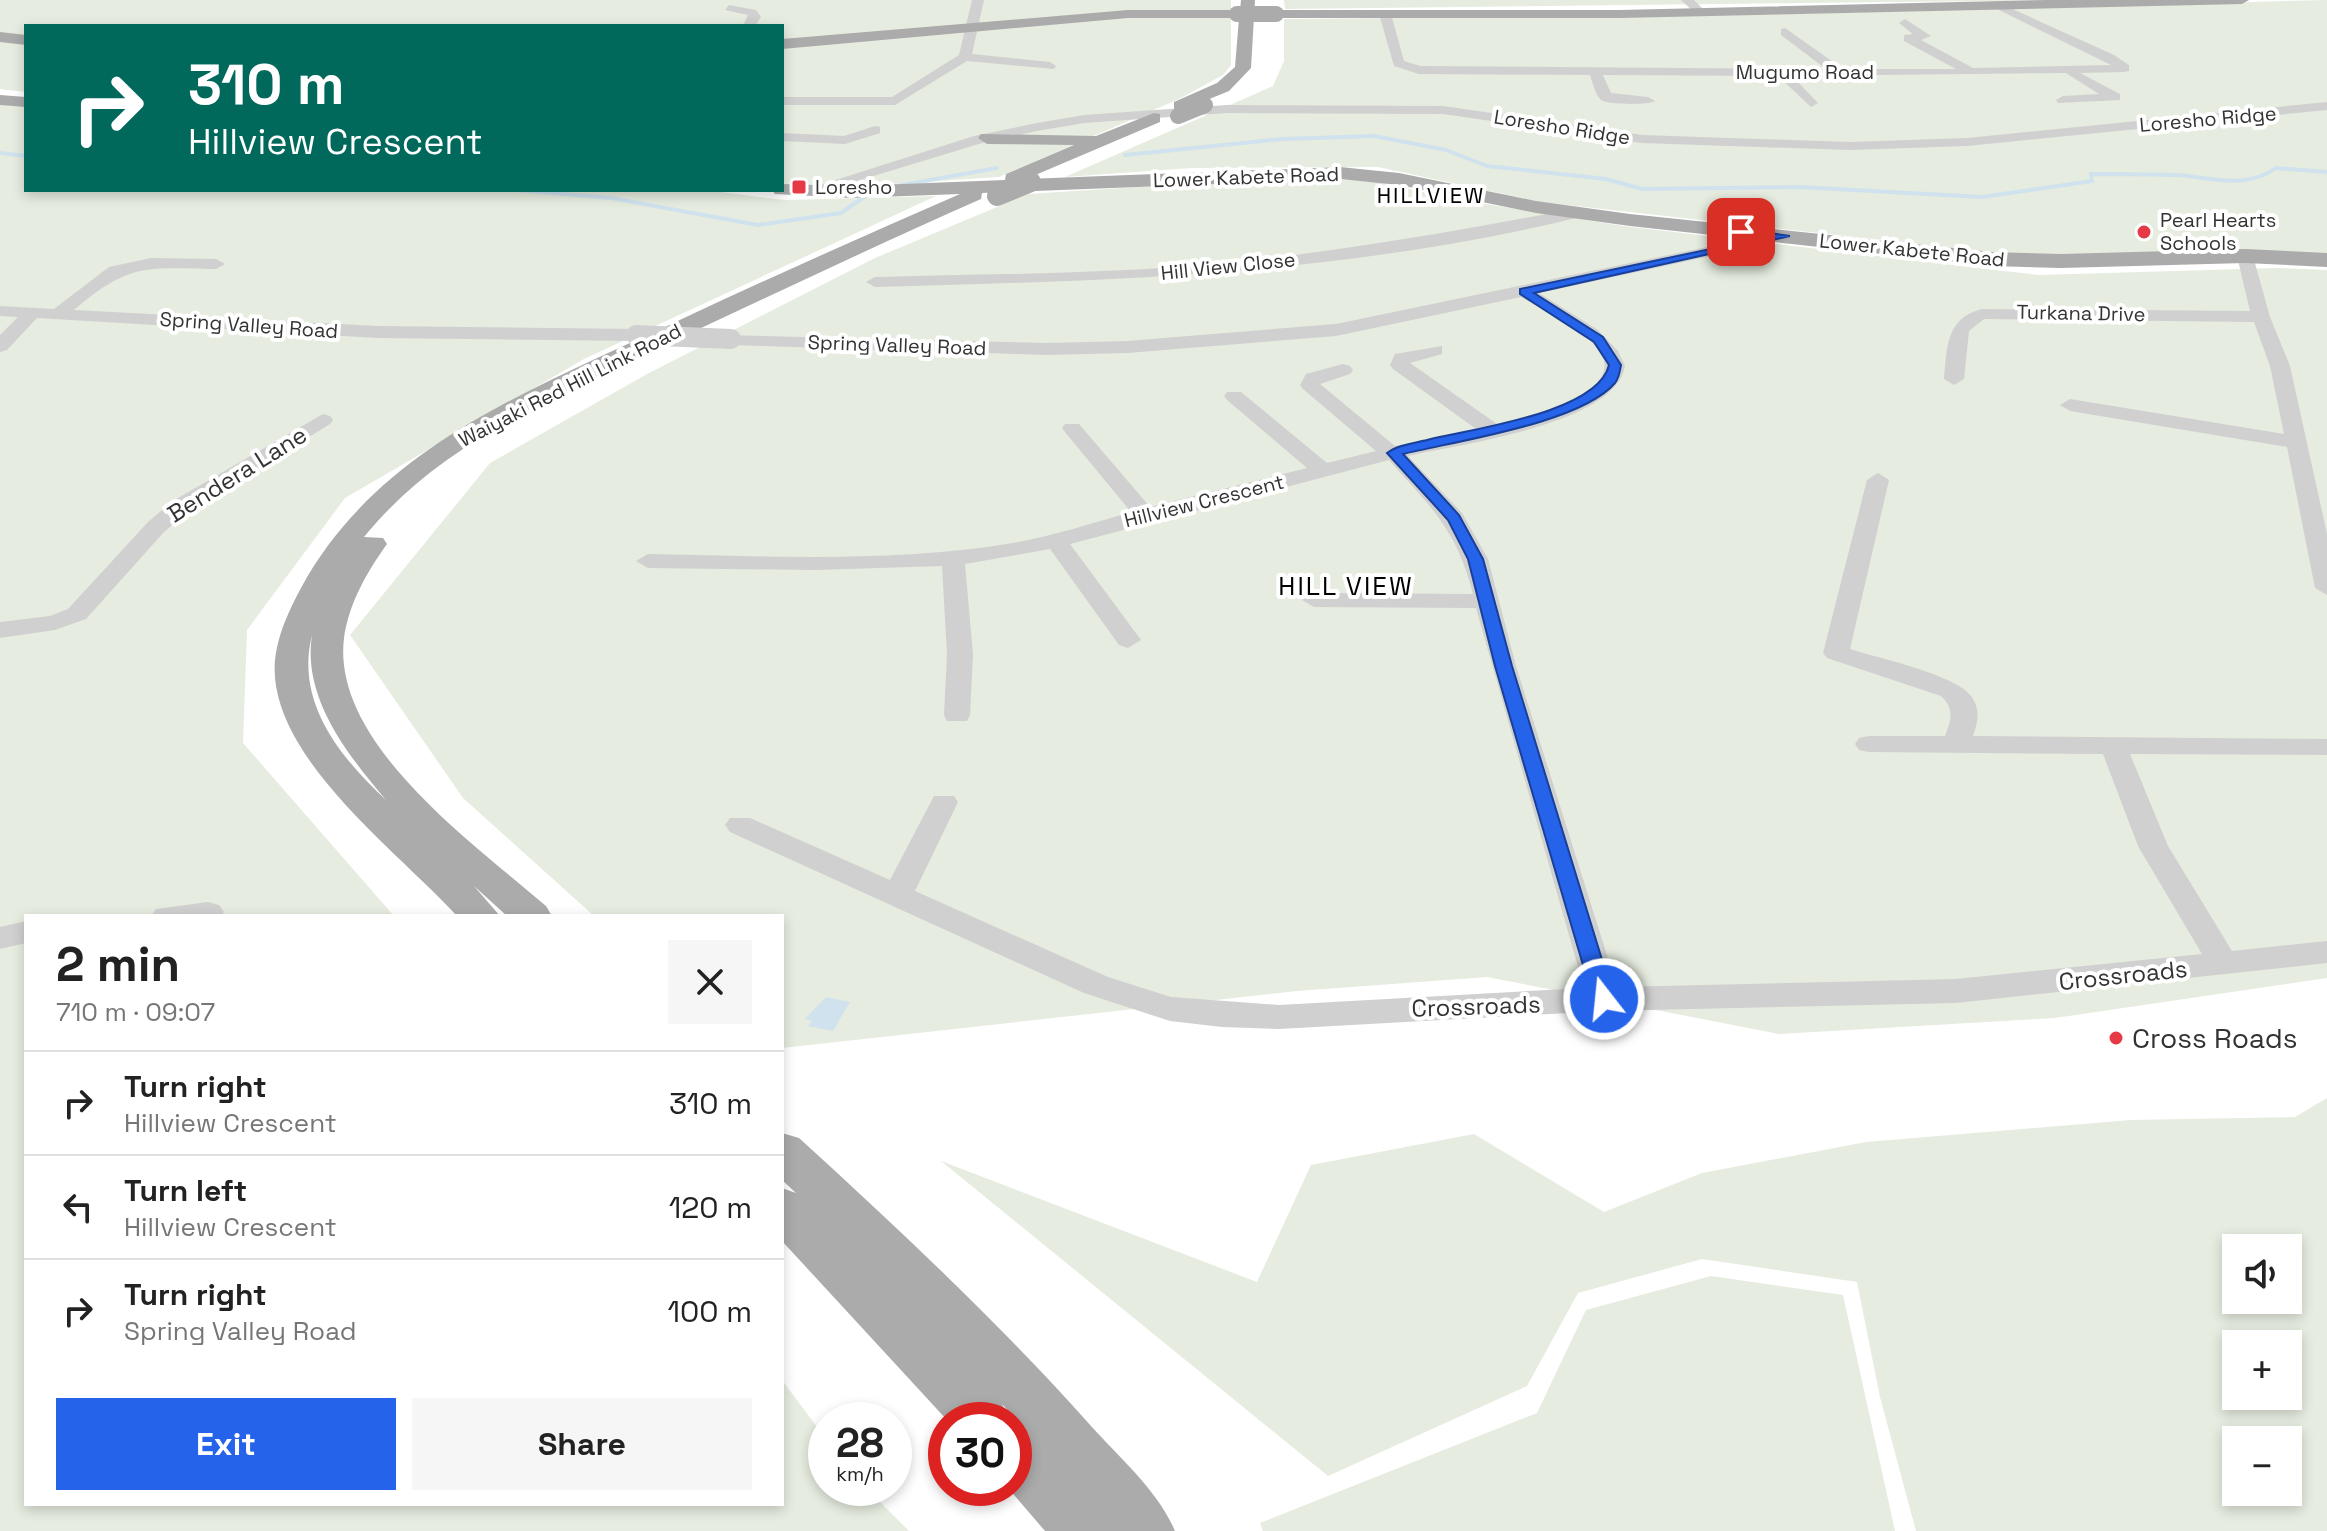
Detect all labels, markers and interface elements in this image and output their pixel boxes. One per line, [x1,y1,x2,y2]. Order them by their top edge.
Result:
text: 310 m [188,49,345,120]
icon: right [56,56,160,160]
street label: Mugumo Road [1736,59,1874,85]
street label: Loresho Ridge [2138,100,2278,138]
street label: Loresho Ridge [1492,103,1632,151]
text: Hillview Crescent [188,119,483,165]
street label: Lower Kabete Road [1152,161,1340,193]
place label: Loresho [815,174,892,200]
marker: Loresho [790,178,808,196]
district label: HILLVIEW [1377,181,1485,209]
pin [1707,198,1775,266]
place label: Pearl Hearts Schools [2160,207,2276,256]
icon: arrive [1719,210,1763,254]
marker: Pearl Hearts Schools [2135,223,2153,241]
street label: Lower Kabete Road [1818,227,2006,273]
street label: Hill View Close [1159,246,1297,286]
street label: Turkana Drive [2016,299,2146,327]
street label: Spring Valley Road [159,306,339,344]
street label: Waiyaki Red Hill Link Road [454,317,686,453]
street label: Spring Valley Road [807,329,987,361]
street label: Bendera Lane [161,419,313,529]
street label: Hillview Crescent [1121,469,1287,533]
district label: HILL VIEW [1278,569,1414,603]
text: 2 min [56,934,180,995]
button: close [668,940,752,1024]
street label: Crossroads [2057,953,2189,997]
position arrow [1562,957,1646,1041]
street label: Crossroads [1411,988,1541,1024]
text: 710 m · 09:07 [56,995,215,1029]
place label: Cross Roads [2132,1020,2298,1056]
marker: Cross Roads [2107,1029,2125,1047]
text: Turn right [124,1067,267,1106]
icon: right [56,1081,100,1125]
text: 310 m [669,1084,752,1123]
text: Hillview Crescent [124,1106,337,1140]
text: Turn left [124,1171,247,1210]
icon: left [56,1185,100,1229]
text: 120 m [669,1188,752,1227]
text: Hillview Crescent [124,1210,337,1244]
map controls [2222,1234,2302,1506]
button: sound [2222,1234,2302,1314]
text: Turn right [124,1275,267,1314]
icon: right [56,1289,100,1333]
text: 100 m [667,1292,752,1331]
text: Spring Valley Road [124,1314,356,1348]
button: + [2222,1330,2302,1410]
button: Exit [56,1398,396,1490]
button: Share [412,1398,752,1490]
speed limit sign: 30 [928,1402,1032,1506]
text: 28 [836,1418,884,1469]
button: − [2222,1426,2302,1506]
text: km/h [836,1461,884,1487]

